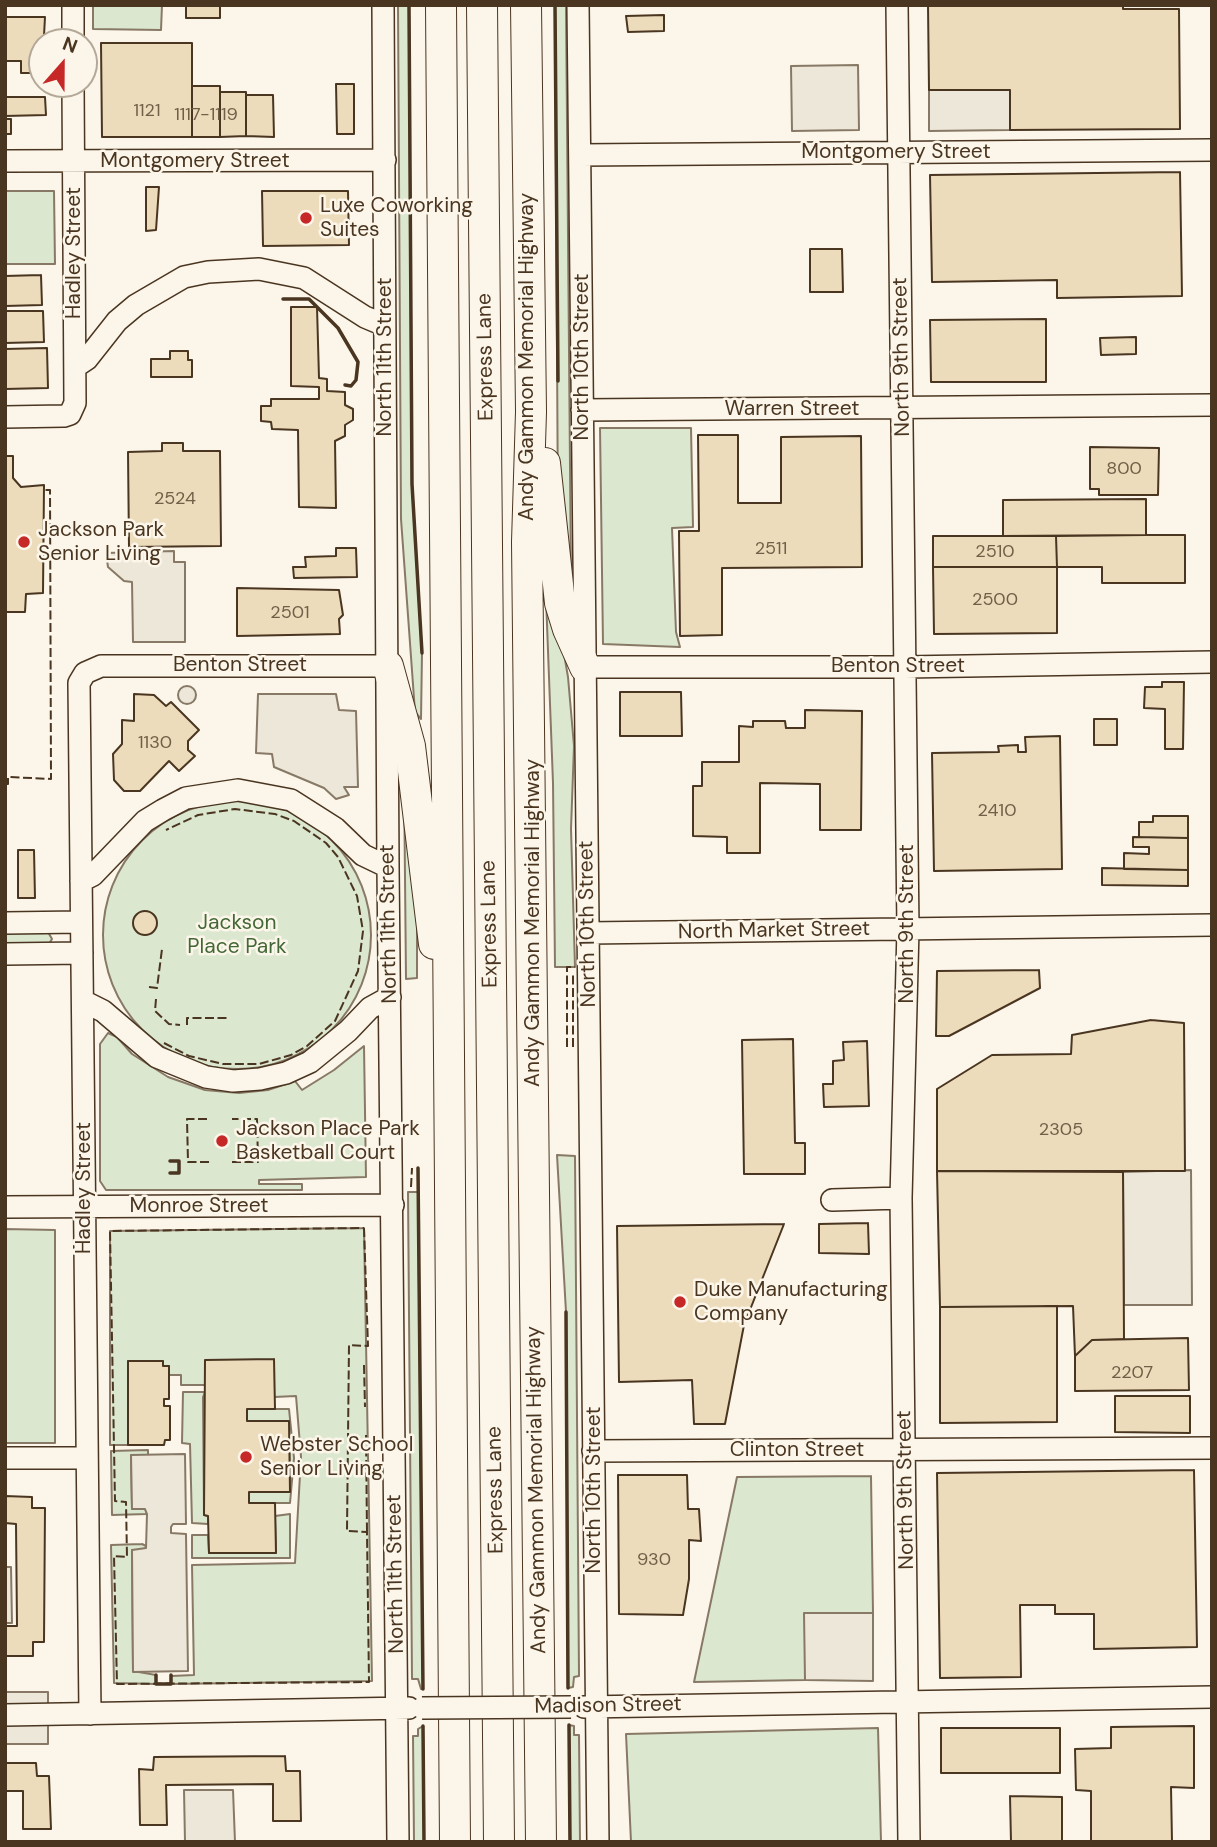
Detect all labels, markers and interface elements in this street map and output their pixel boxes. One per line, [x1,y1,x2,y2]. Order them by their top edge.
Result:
north arrow [28,28,98,98]
text: N [59,31,81,59]
house number: 1121 [133,100,161,122]
house number: 1117-1119 [174,104,238,126]
street label: Montgomery Street [801,139,991,165]
street label: Montgomery Street [100,148,290,174]
street label: Hadley Street [61,187,87,319]
place label: Luxe Coworking Suites [320,193,473,243]
street label: Andy Gammon Memorial Highway [514,193,540,521]
marker: Luxe Coworking Suites [298,210,314,226]
street label: North 10th Street [569,274,595,440]
street label: North 11th Street [372,277,398,437]
street label: North 9th Street [888,277,916,437]
street label: Express Lane [472,293,500,421]
street label: Warren Street [725,396,859,422]
house number: 800 [1106,458,1142,480]
house number: 2524 [154,488,196,510]
place label: Jackson Park Senior Living [38,517,164,567]
marker: Jackson Park Senior Living [16,534,32,550]
house number: 2511 [755,538,787,560]
house number: 2510 [975,541,1015,563]
house number: 2500 [972,589,1018,611]
house number: 2501 [270,602,310,624]
street label: Benton Street [173,652,307,678]
street label: Benton Street [831,653,965,679]
house number: 1130 [138,732,172,754]
street label: Andy Gammon Memorial Highway [520,759,546,1087]
house number: 2410 [978,800,1016,822]
street label: North 10th Street [574,840,602,1008]
street label: North 11th Street [375,844,403,1004]
street label: North 9th Street [894,844,920,1004]
street label: Express Lane [476,860,504,988]
park label: Jackson Place Park [187,910,287,960]
street label: North Market Street [678,917,870,945]
place label: Jackson Place Park Basketball Court [236,1116,420,1166]
house number: 2305 [1039,1119,1083,1141]
street label: Hadley Street [71,1122,97,1254]
marker: Jackson Place Park Basketball Court [214,1133,230,1149]
street label: Monroe Street [129,1193,269,1219]
place label: Duke Manufacturing Company [694,1277,888,1327]
marker: Duke Manufacturing Company [672,1294,688,1310]
street label: Andy Gammon Memorial Highway [522,1326,552,1654]
house number: 2207 [1111,1362,1153,1384]
street label: North 10th Street [581,1407,607,1573]
street label: North 9th Street [892,1410,920,1570]
street label: Express Lane [482,1426,510,1554]
place label: Webster School Senior Living [260,1432,413,1482]
street label: Clinton Street [730,1437,864,1463]
marker: Webster School Senior Living [238,1449,254,1465]
street label: North 11th Street [382,1494,410,1654]
house number: 930 [637,1549,671,1571]
street label: Madison Street [534,1692,682,1720]

